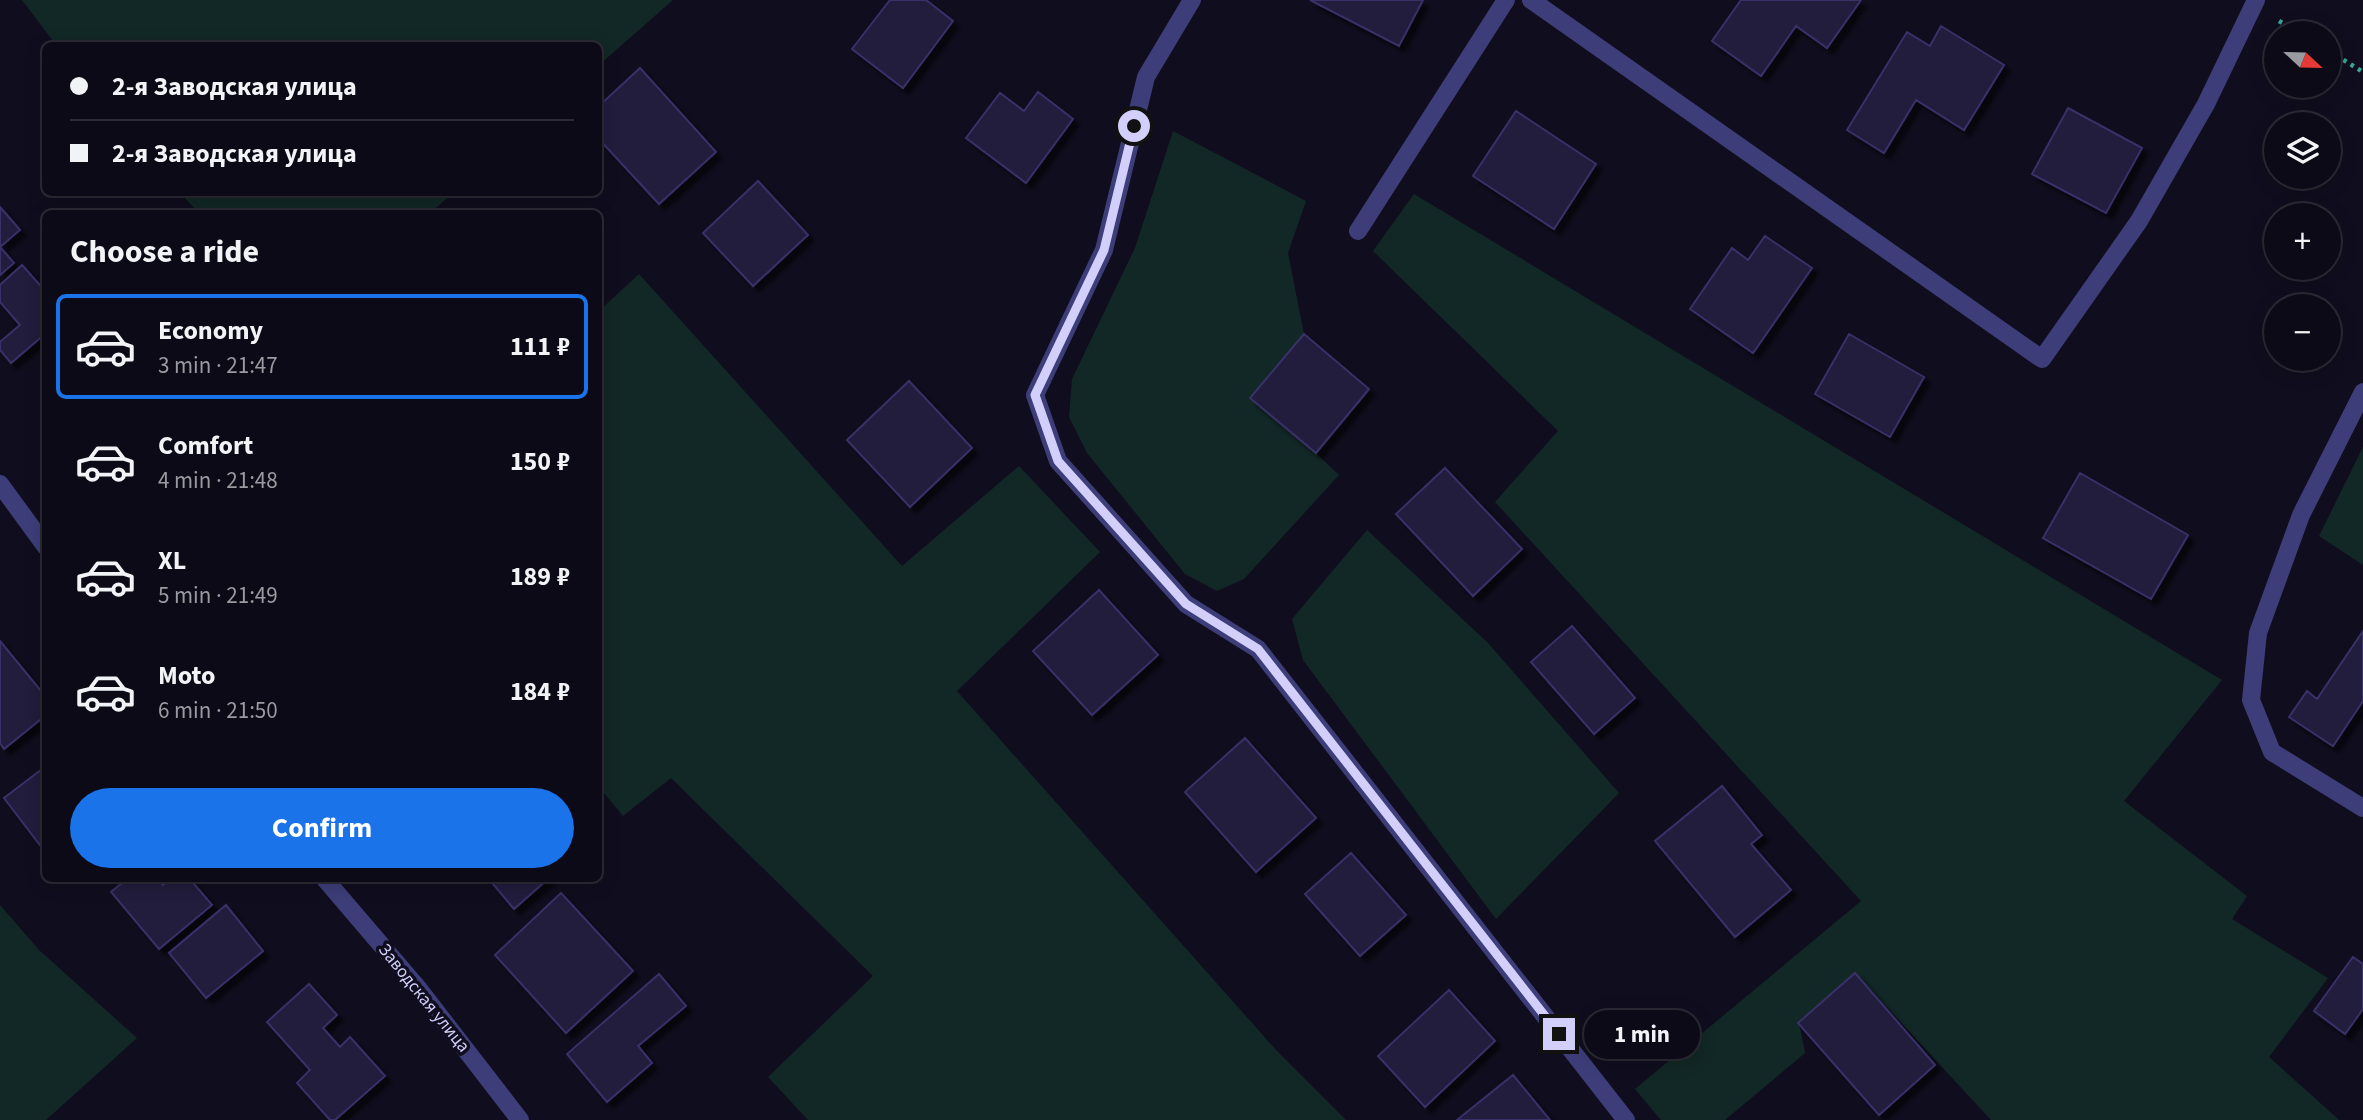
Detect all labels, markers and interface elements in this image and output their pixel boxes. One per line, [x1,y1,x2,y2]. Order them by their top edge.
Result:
north arrow [2264,21,2342,98]
map controls [2264,21,2341,371]
text: 2-я Заводская улица [112,68,357,105]
route start [1118,110,1150,142]
button: layers [2264,112,2341,189]
text: 2-я Заводская улица [112,135,357,172]
button: + [2264,203,2341,280]
text: Choose a ride [70,229,259,275]
button: − [2264,294,2341,371]
text: Economy [158,312,263,349]
icon: car [74,315,137,378]
text: 111 ₽ [510,328,570,365]
text: 3 min · 21:47 [158,349,278,382]
text: Comfort [158,427,253,464]
icon: car [74,430,137,493]
text: 150 ₽ [510,443,570,480]
text: 4 min · 21:48 [158,464,278,497]
text: XL [158,542,186,579]
icon: car [74,545,137,608]
text: 189 ₽ [510,558,570,595]
text: 5 min · 21:49 [158,579,278,612]
text: Moto [158,657,215,694]
icon: car [74,660,137,723]
text: 184 ₽ [510,673,570,710]
text: 6 min · 21:50 [158,694,278,727]
button: Confirm [70,788,574,868]
street label: Заводская улица [372,938,476,1058]
callout: 1 min [1584,1010,1699,1058]
route end [1543,1018,1575,1050]
text: 1 min [1614,1018,1670,1051]

